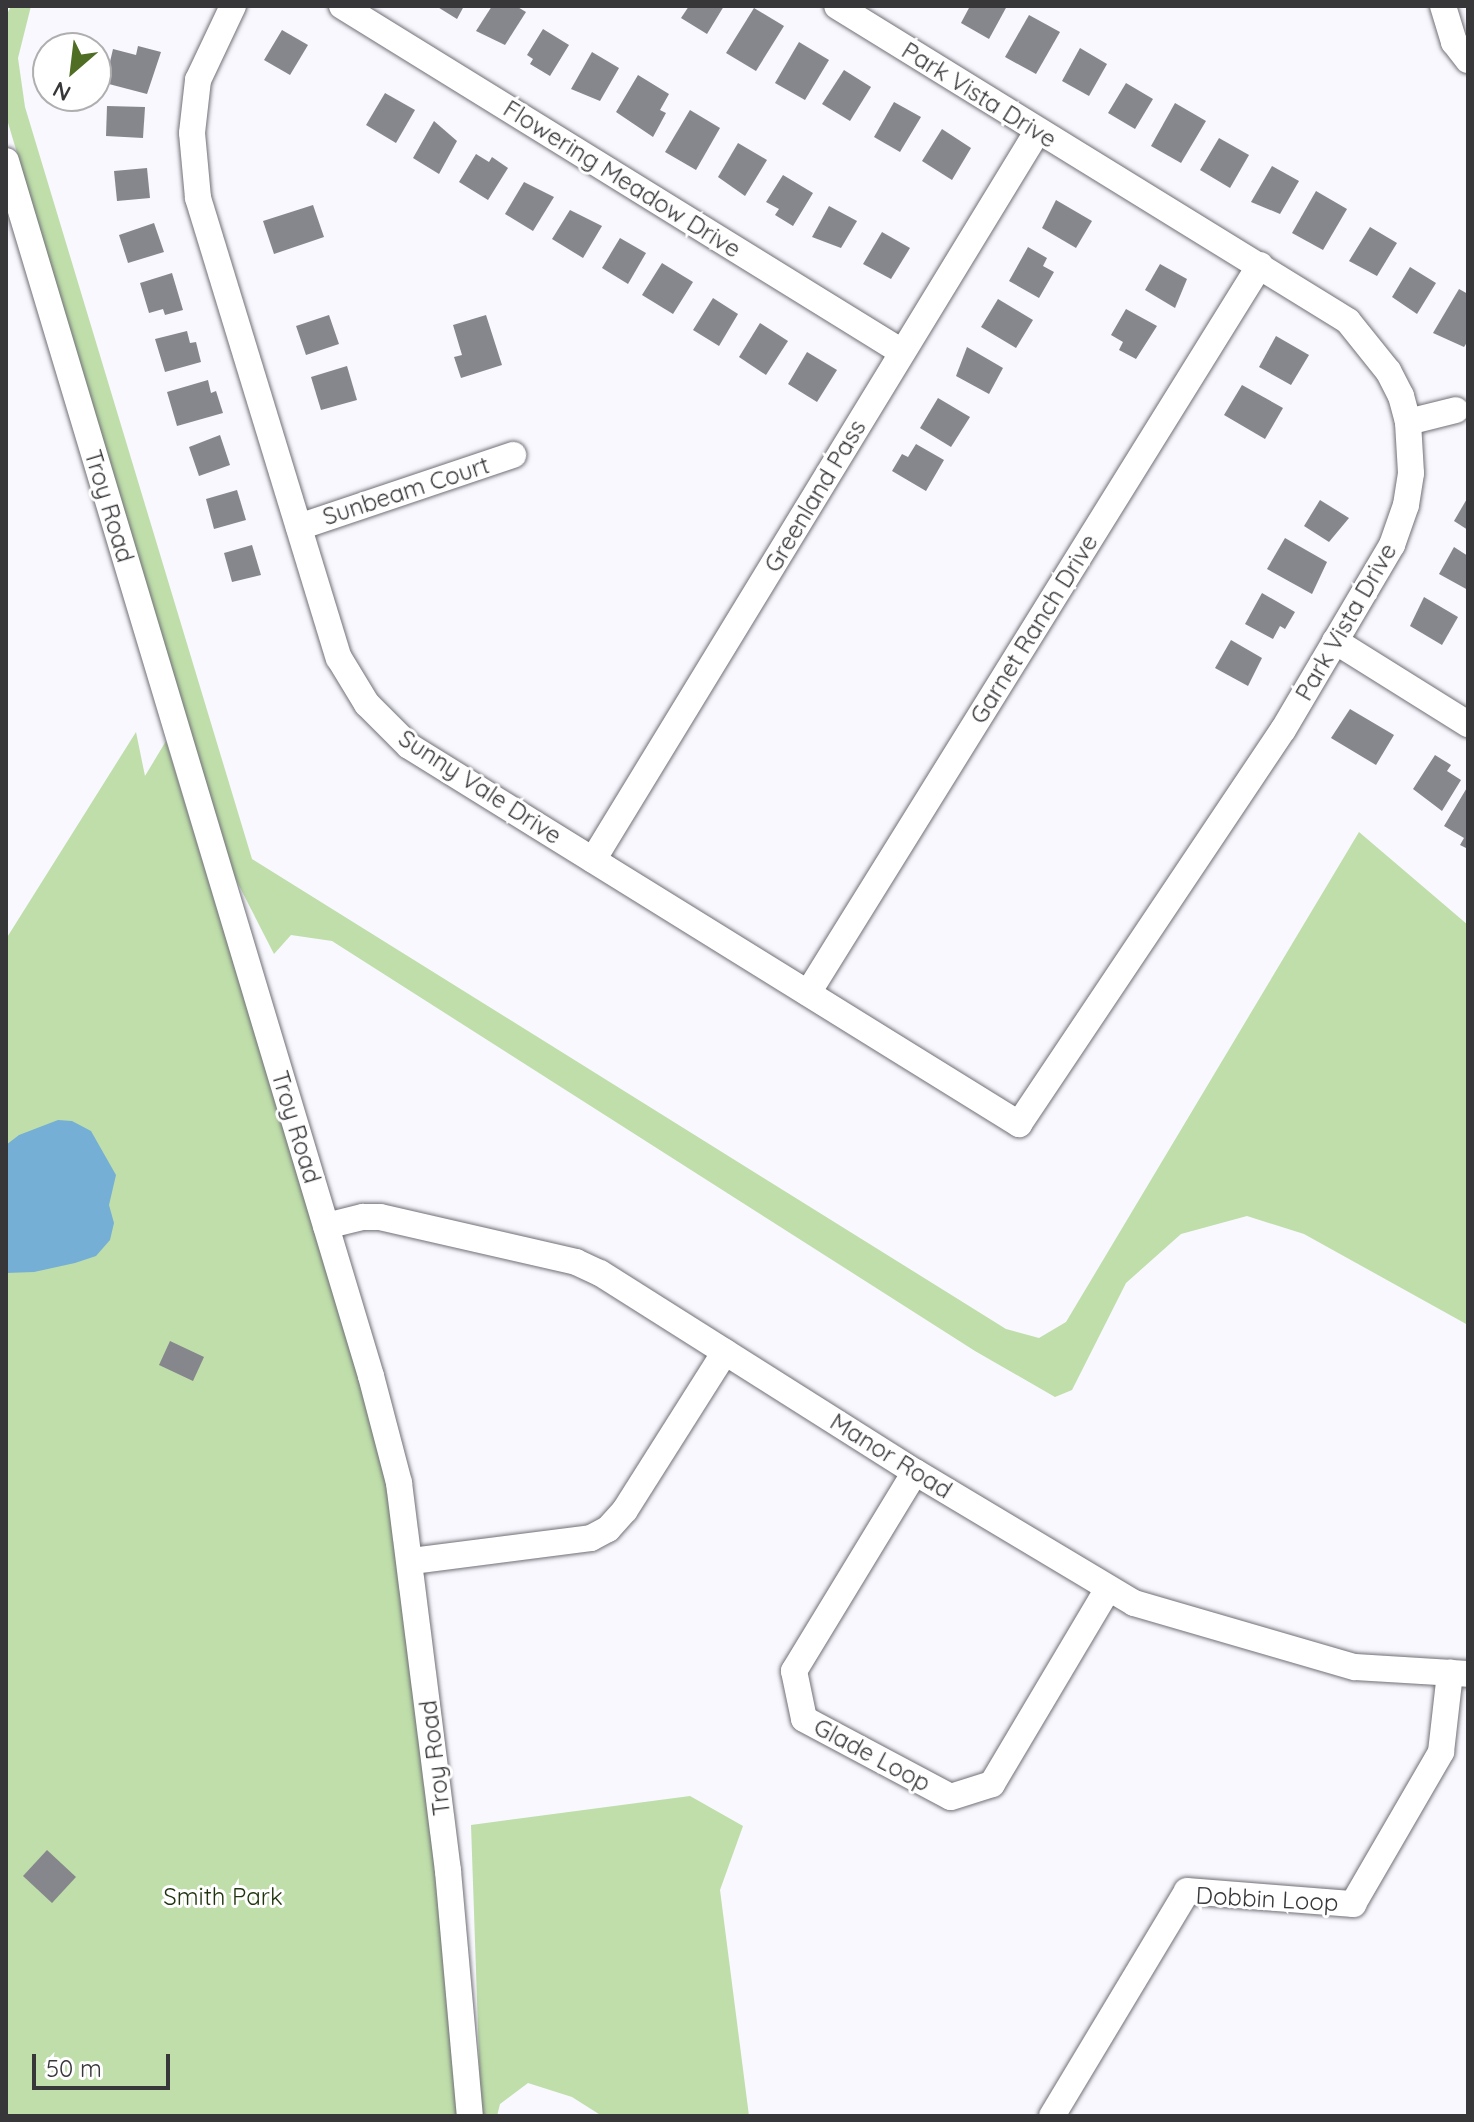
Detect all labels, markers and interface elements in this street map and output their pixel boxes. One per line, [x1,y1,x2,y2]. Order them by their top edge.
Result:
north arrow [32,32,112,112]
street label: Park Vista Drive [896,36,1062,154]
text: N [48,75,75,108]
street label: Flowering Meadow Drive [498,94,746,264]
street label: Greenland Pass [758,415,872,577]
street label: Troy Road [78,446,140,566]
street label: Sunbeam Court [319,451,493,531]
street label: Garnet Ranch Drive [964,529,1104,729]
street label: Park Vista Drive [1289,538,1403,706]
street label: Sunny Vale Drive [393,724,567,850]
street label: Troy Road [265,1067,327,1187]
street label: Manor Road [825,1407,957,1505]
street label: Troy Road [414,1699,456,1817]
street label: Glade Loop [809,1712,935,1798]
street label: Dobbin Loop [1195,1881,1339,1917]
park label: Smith Park [163,1883,283,1911]
scale bar [36,2038,174,2088]
text: 50 m [46,2053,102,2083]

